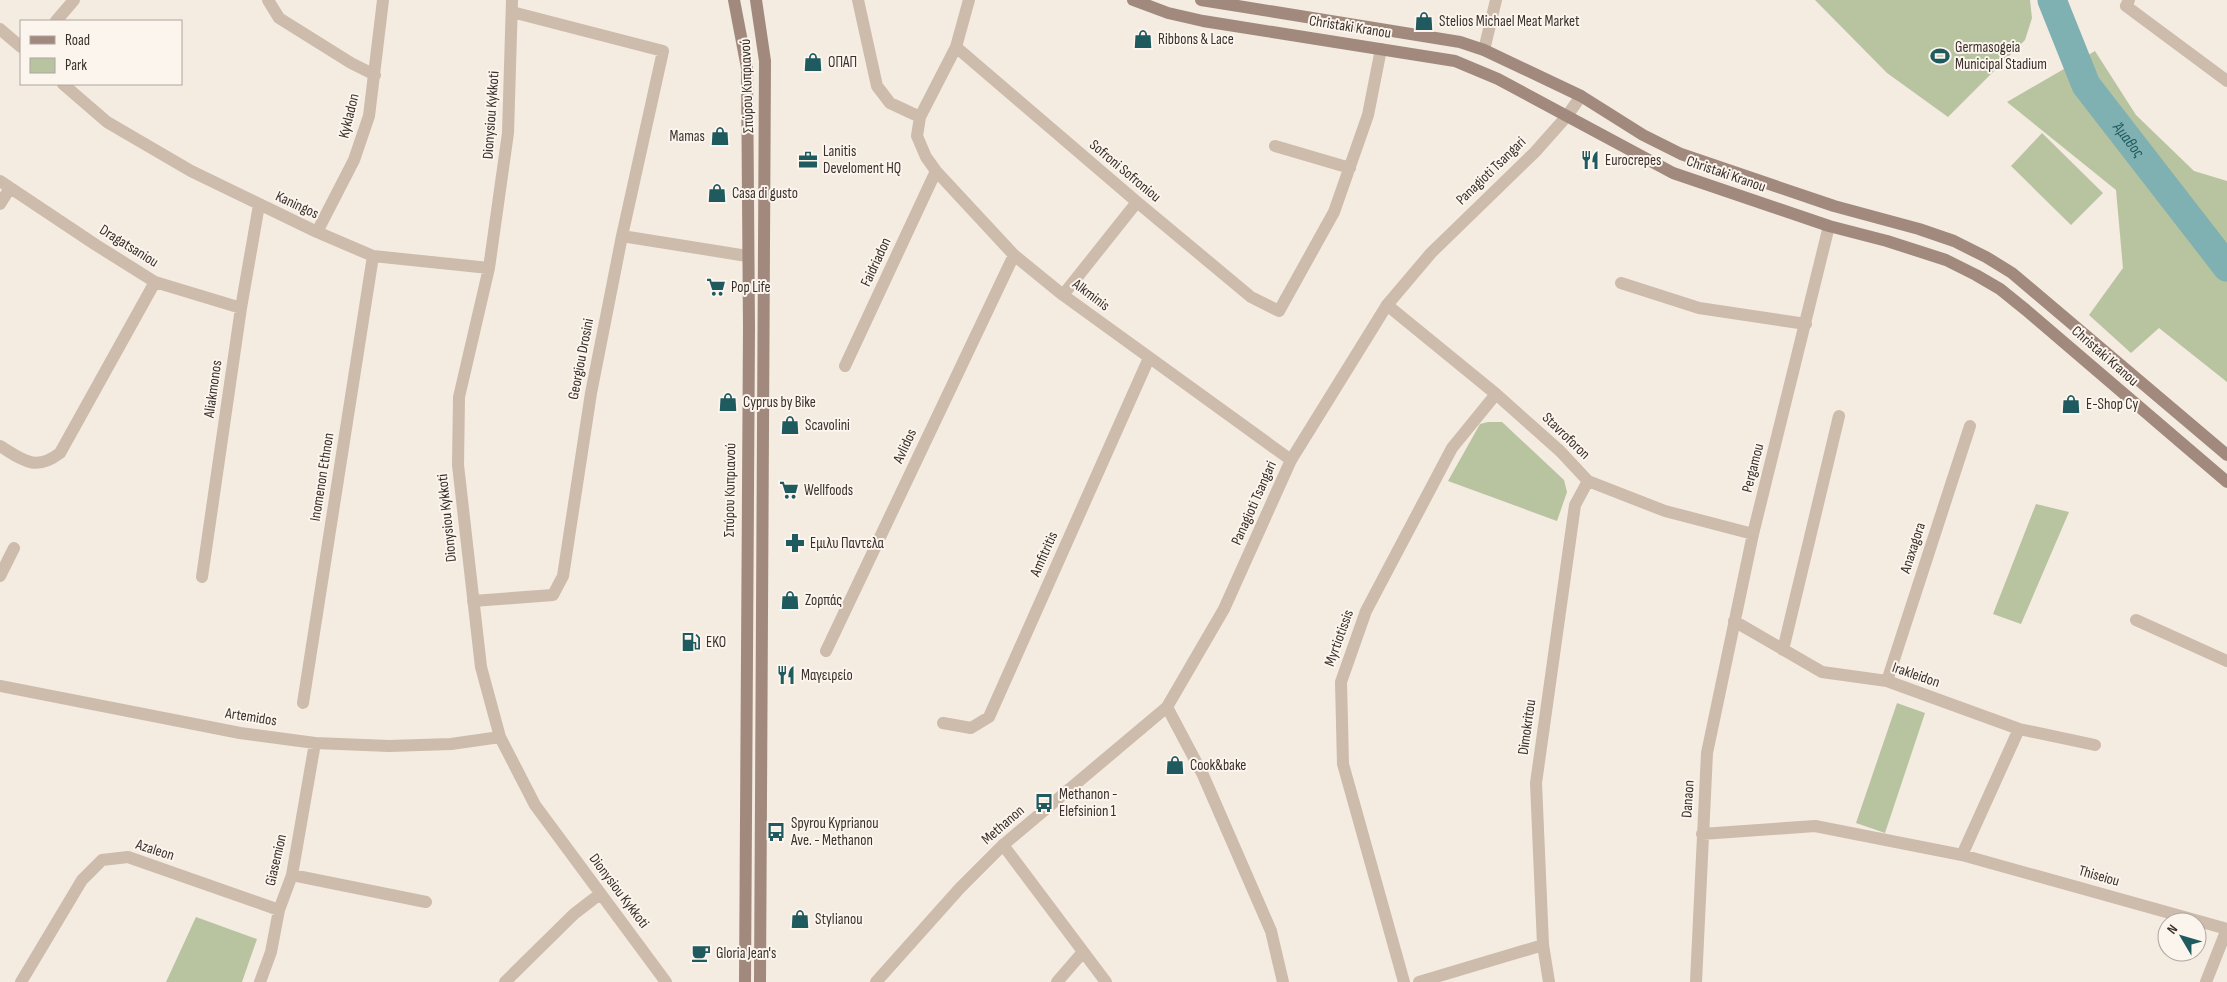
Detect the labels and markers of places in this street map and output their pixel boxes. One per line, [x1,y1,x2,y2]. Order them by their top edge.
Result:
shop icon: Stelios Michael Meat Market [1413,10,1435,32]
place label: Stelios Michael Meat Market [1439,12,1580,31]
shop icon: Ribbons & Lace [1132,28,1154,50]
place label: Ribbons & Lace [1158,30,1234,49]
place label: Germasogeia Municipal Stadium [1955,38,2047,74]
sports icon: Germasogeia Municipal Stadium [1929,45,1951,67]
shop icon: ΟΠΑΠ [802,51,824,73]
place label: ΟΠΑΠ [828,53,857,72]
shop icon: Mamas [709,125,731,147]
place label: Mamas [670,127,705,146]
place label: Lanitis Develoment HQ [823,142,901,178]
office icon: Lanitis Develoment HQ [797,149,819,171]
restaurant icon: Eurocrepes [1579,149,1601,171]
place label: Eurocrepes [1605,151,1661,170]
shop icon: Casa di gusto [706,182,728,204]
place label: Casa di gusto [732,184,798,203]
supermarket icon: Pop Life [705,276,727,298]
place label: Pop Life [731,278,771,297]
shop icon: Cyprus by Bike [717,391,739,413]
place label: Cyprus by Bike [743,393,816,412]
shop icon: E-Shop Cy [2060,393,2082,415]
place label: E-Shop Cy [2086,395,2138,414]
shop icon: Scavolini [779,414,801,436]
place label: Scavolini [805,416,850,435]
supermarket icon: Wellfoods [778,479,800,501]
place label: Wellfoods [804,481,853,500]
pharmacy icon: Εμιλυ Παντελα [784,532,806,554]
place label: Εμιλυ Παντελα [810,534,885,553]
shop icon: Ζορπάς [779,589,801,611]
place label: Ζορπάς [805,591,842,610]
fuel station icon: EKO [680,631,702,653]
place label: EKO [706,633,726,652]
restaurant icon: Μαγειρείο [775,664,797,686]
place label: Μαγειρείο [801,666,853,685]
shop icon: Cook&bake [1164,754,1186,776]
place label: Cook&bake [1190,756,1246,775]
place label: Methanon - Elefsinion 1 [1059,785,1118,821]
bus stop icon: Methanon - Elefsinion 1 [1033,792,1055,814]
place label: Spyrou Kyprianou Ave. - Methanon [790,814,878,850]
bus stop icon: Spyrou Kyprianou Ave. - Methanon [765,821,787,843]
shop icon: Stylianou [789,908,811,930]
place label: Stylianou [815,910,862,929]
cafe icon: Gloria Jean's [690,942,712,964]
place label: Gloria Jean's [716,944,776,963]

